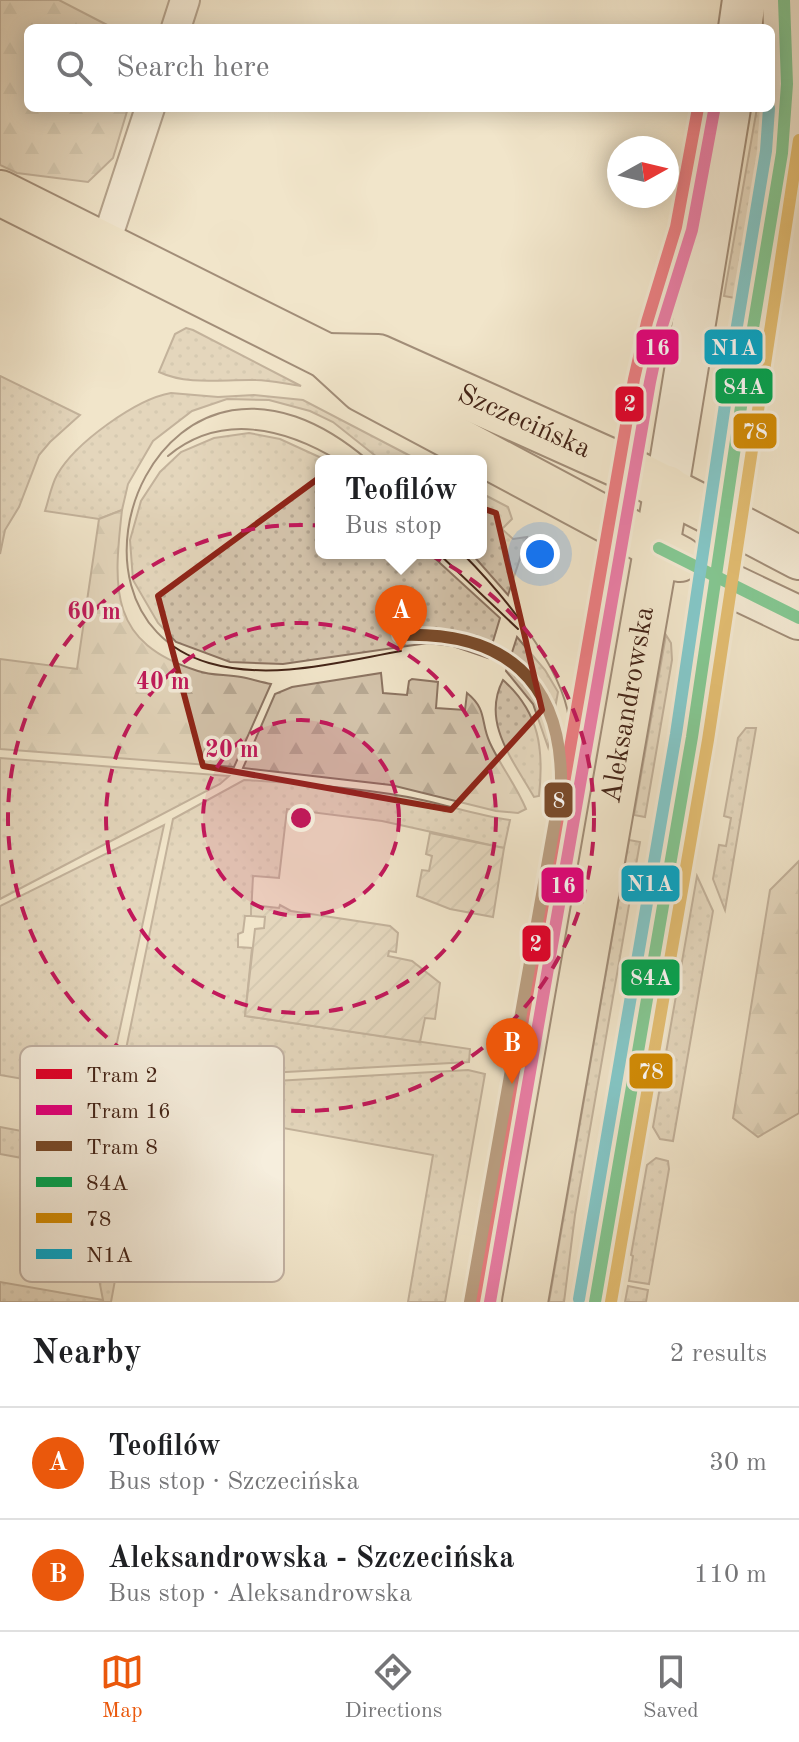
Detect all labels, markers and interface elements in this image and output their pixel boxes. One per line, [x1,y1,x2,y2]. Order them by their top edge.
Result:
search box [24,24,775,112]
icon: search [52,46,96,90]
text: Search here [116,53,270,83]
north arrow [607,136,679,208]
line badge: 16 [635,328,680,366]
line badge: N1A [703,328,764,366]
text: 16 [644,338,670,360]
text: N1A [711,338,757,360]
line badge: 84A [714,367,774,405]
text: 84A [723,377,765,399]
street label: Szczecińska [453,380,595,464]
line badge: 2 [614,385,645,423]
text: 2 [624,394,636,416]
line badge: 78 [732,412,778,450]
text: 78 [742,422,768,444]
popup [315,455,487,559]
text: Teofilów [345,476,457,506]
text: Bus stop [345,513,442,539]
your location [520,534,560,574]
pin: A [375,585,427,651]
text: 60 m [67,601,121,625]
street label: Aleksandrowska [598,604,660,806]
text: 40 m [136,671,190,695]
text: 20 m [205,739,259,763]
line badge: 8 [543,781,574,819]
text: 8 [553,791,565,813]
centre of rings [287,804,315,832]
line badge: N1A [620,864,681,903]
line badge: 16 [540,866,585,904]
text: N1A [627,874,673,896]
text: 16 [550,876,576,898]
line badge: 2 [521,924,552,963]
text: 2 [530,934,542,956]
line badge: 84A [620,958,681,997]
text: 84A [630,968,672,990]
pin: B [486,1018,538,1084]
legend [20,1046,284,1282]
line badge: 78 [628,1052,674,1090]
text: 78 [638,1062,664,1084]
text: Tram 2 [86,1065,158,1087]
text: Tram 16 [86,1101,171,1123]
text: Tram 8 [86,1137,158,1159]
text: 84A [86,1173,129,1195]
text: 78 [86,1209,112,1231]
text: N1A [86,1245,133,1267]
text: Nearby [32,1337,142,1371]
text: 2 results [669,1341,767,1367]
text: Teofilów [108,1432,221,1462]
text: A [48,1450,68,1476]
text: 30 m [709,1450,767,1476]
text: Bus stop · Szczecińska [108,1469,359,1495]
text: Aleksandrowska - Szczecińska [108,1544,515,1574]
text: B [49,1562,67,1588]
text: 110 m [694,1562,767,1588]
text: Bus stop · Aleksandrowska [108,1581,412,1607]
tab: Map [100,1650,144,1725]
tab: Directions [345,1650,442,1725]
tab: Saved [643,1650,699,1725]

